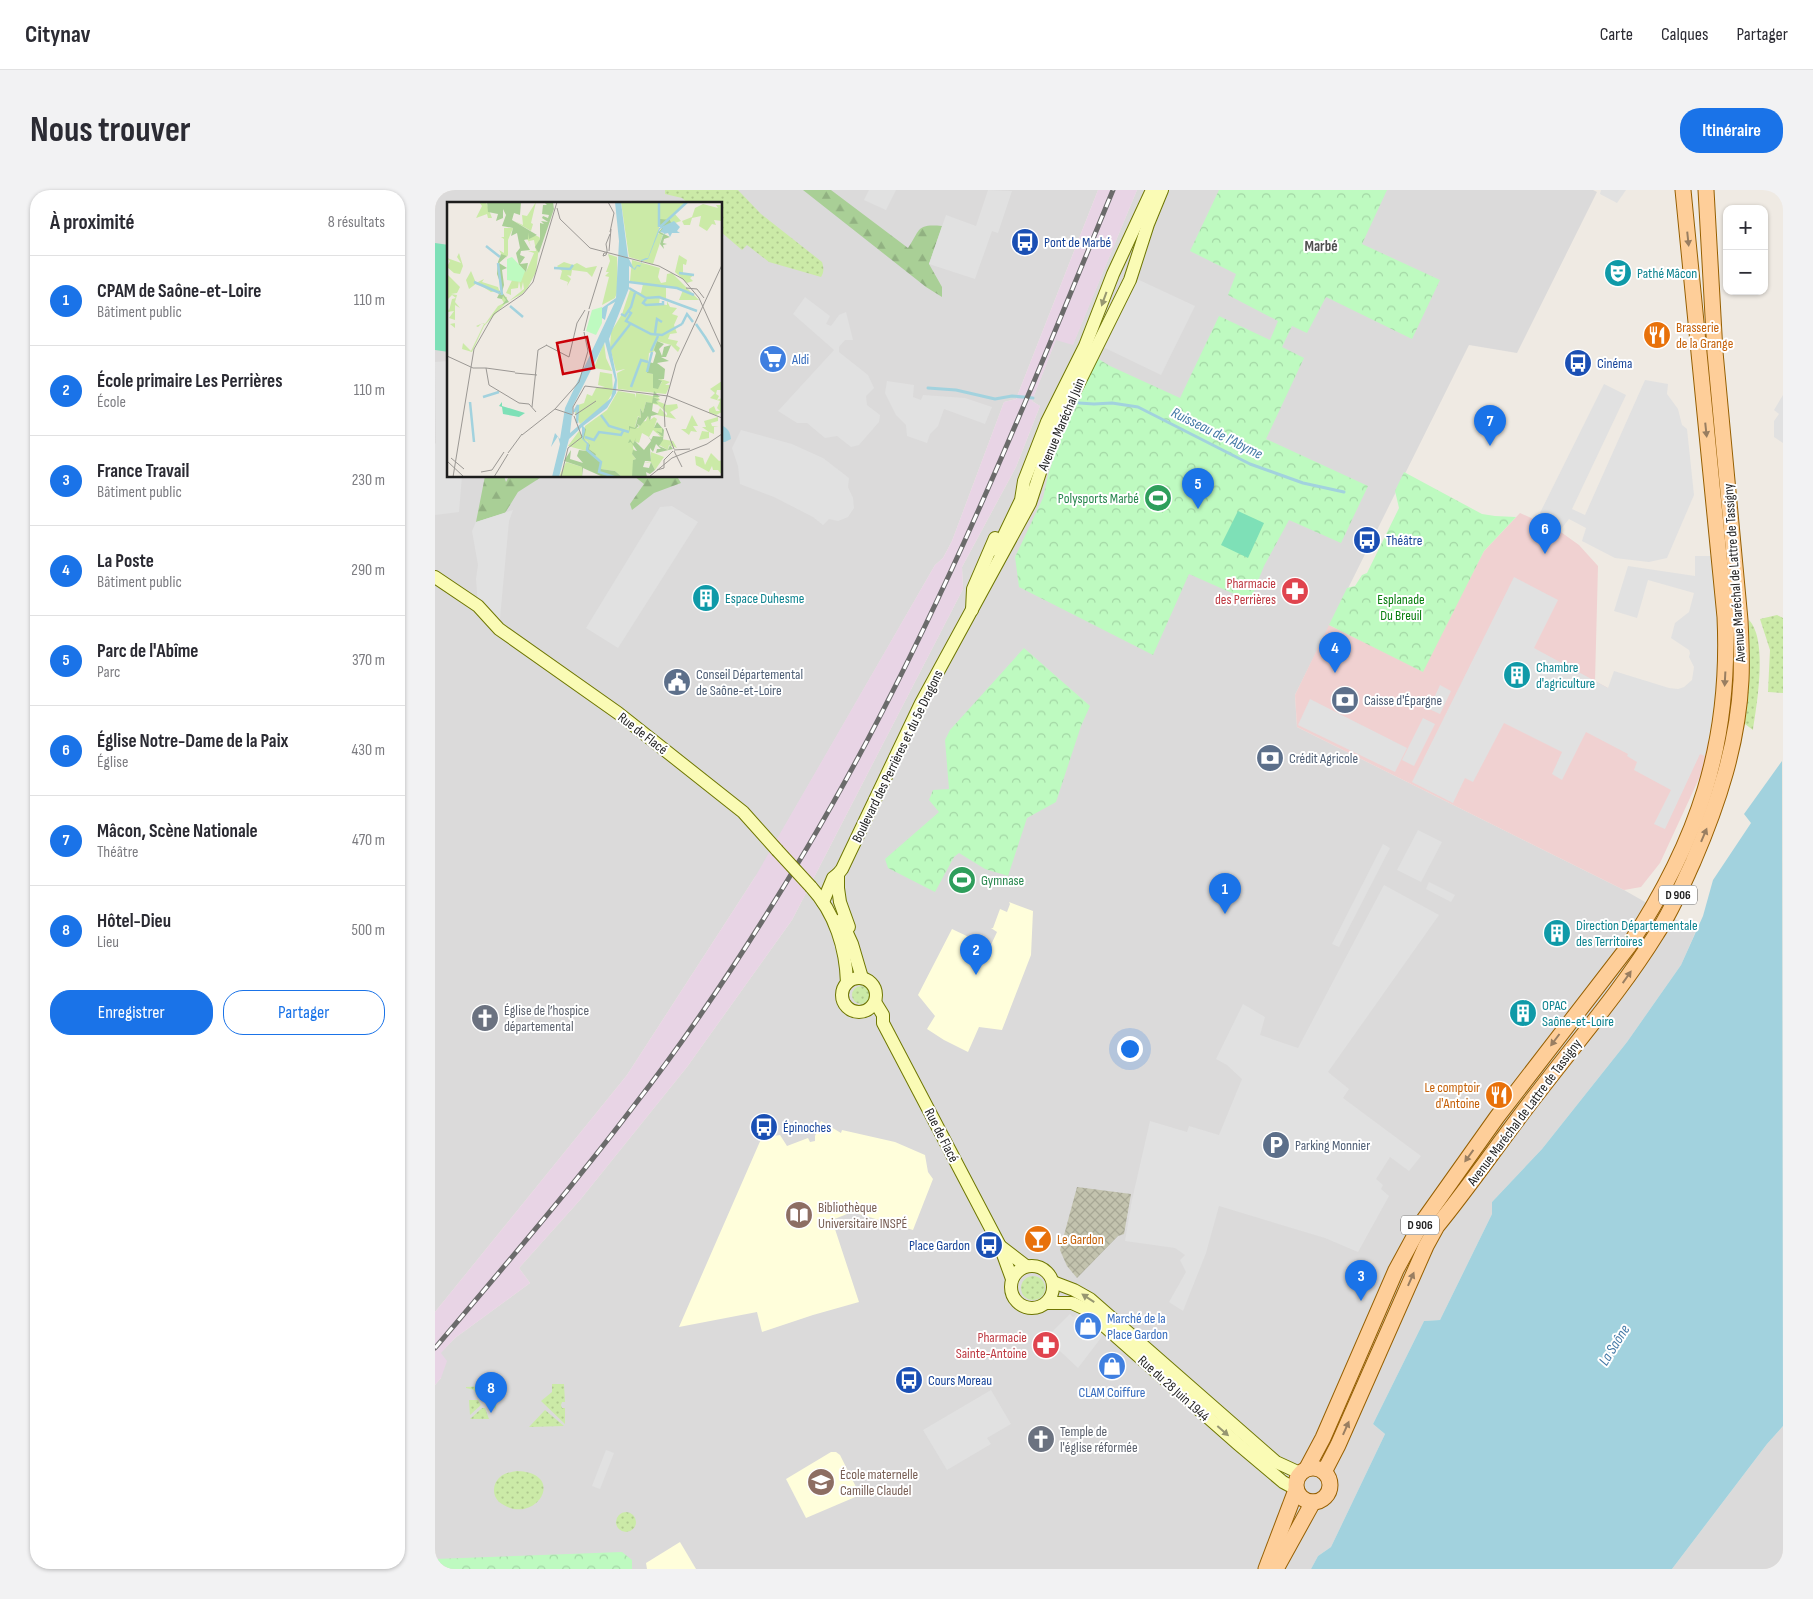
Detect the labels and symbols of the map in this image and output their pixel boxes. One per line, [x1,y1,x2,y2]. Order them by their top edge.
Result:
inset map [447,202,723,478]
bus stop icon: Pont de Marbé [1010,227,1040,257]
one-way arrow [1684,231,1692,247]
place label: Pont de Marbé [1044,234,1111,251]
district label: Marbé [1304,237,1338,256]
theatre icon: Pathé Mâcon [1603,258,1633,288]
place label: Pathé Mâcon [1637,265,1697,282]
one-way arrow [1100,291,1107,306]
place label: Brasserie de la Grange [1676,319,1733,352]
restaurant icon: Brasserie de la Grange [1642,320,1672,350]
supermarket icon: Aldi [758,344,788,374]
bus stop icon: Cinéma [1563,348,1593,378]
place label: Aldi [791,351,809,368]
place label: Cinéma [1597,355,1632,372]
street label: Avenue Maréchal Juin [1034,375,1089,474]
water label: Ruisseau de l'Abyme [1168,403,1266,464]
pin: 7 [1474,405,1506,446]
one-way arrow [1702,422,1710,438]
pin: 5 [1182,468,1214,509]
street label: Avenue Maréchal de Lattre de Tassigny [1720,482,1749,664]
sports icon: Polysports Marbé [1143,483,1173,513]
place label: Polysports Marbé [1058,490,1139,507]
pin: 6 [1529,513,1561,554]
bus stop icon: Théâtre [1352,525,1382,555]
place label: Théâtre [1386,532,1422,549]
place label: Pharmacie des Perrières [1215,575,1276,608]
pharmacy icon: Pharmacie des Perrières [1280,576,1310,606]
building icon: Espace Duhesme [691,583,721,613]
place label: Espace Duhesme [725,590,804,607]
park label: Esplanade Du Breuil [1377,591,1425,624]
pin: 4 [1319,632,1351,673]
place label: Chambre d'agriculture [1536,659,1595,692]
building icon: Chambre d'agriculture [1502,660,1532,690]
place label: Conseil Départemental de Saône-et-Loire [696,666,803,699]
public building icon: Conseil Départemental de Saône-et-Loire [662,667,692,697]
street label: Boulevard des Perrières et du 5e Dragons [848,667,947,845]
one-way arrow [1721,671,1729,687]
bank icon: Caisse d'Épargne [1330,685,1360,715]
place label: Caisse d'Épargne [1364,692,1442,709]
street label: Rue de Flacé [614,709,671,758]
bank icon: Crédit Agricole [1255,743,1285,773]
place label: Crédit Agricole [1289,750,1358,767]
one-way arrow [1701,828,1709,842]
sports icon: Gymnase [947,865,977,895]
place label: Gymnase [981,872,1024,889]
pin: 1 [1209,873,1241,914]
road number: D 906 [1659,886,1697,904]
place label: Direction Départementale des Territoires [1576,917,1698,950]
building icon: Direction Départementale des Territoires [1542,918,1572,948]
pin: 2 [960,934,992,975]
one-way arrow [1622,970,1632,984]
place label: OPAC Saône-et-Loire [1542,997,1614,1030]
building icon: OPAC Saône-et-Loire [1508,998,1538,1028]
place label: Église de l’hospice départemental [504,1002,589,1035]
church icon: Église de l’hospice départemental [470,1003,500,1033]
one-way arrow [1550,1033,1561,1046]
street label: Avenue Maréchal de Lattre de Tassigny [1463,1035,1585,1190]
your location [1117,1036,1143,1062]
place label: Le comptoir d'Antoine [1424,1079,1480,1112]
restaurant icon: Le comptoir d'Antoine [1484,1080,1514,1110]
street label: Rue de Flacé [921,1105,962,1165]
bus stop icon: Épinoches [749,1112,779,1142]
place label: Épinoches [783,1119,831,1136]
parking icon: Parking Monnier [1261,1130,1291,1160]
place label: Parking Monnier [1295,1137,1370,1154]
one-way arrow [1464,1149,1474,1163]
place label: Bibliothèque Universitaire INSPÉ [818,1199,908,1232]
library icon: Bibliothèque Universitaire INSPÉ [784,1200,814,1230]
road number: D 906 [1401,1216,1439,1234]
bar icon: Le Gardon [1023,1224,1053,1254]
bus stop icon: Place Gardon [974,1230,1004,1260]
place label: Le Gardon [1057,1231,1104,1248]
place label: Place Gardon [909,1237,970,1254]
pin: 3 [1345,1260,1377,1301]
one-way arrow [1407,1272,1415,1286]
one-way arrow [1081,1293,1094,1303]
place label: Marché de la Place Gardon [1107,1310,1168,1343]
shop icon: Marché de la Place Gardon [1073,1311,1103,1341]
water label: La Saône [1595,1321,1634,1369]
place label: Pharmacie Sainte-Antoine [956,1329,1027,1362]
pharmacy icon: Pharmacie Sainte-Antoine [1031,1330,1061,1360]
shop icon: CLAM Coiffure [1097,1351,1127,1381]
street label: Rue du 28 Juin 1944 [1134,1352,1213,1425]
bus stop icon: Cours Moreau [894,1365,924,1395]
pin: 8 [475,1372,507,1413]
place label: Cours Moreau [928,1372,992,1389]
place label: CLAM Coiffure [1078,1384,1146,1401]
one-way arrow [1342,1421,1350,1435]
place label: Temple de l'église réformée [1060,1423,1138,1456]
church icon: Temple de l'église réformée [1026,1424,1056,1454]
one-way arrow [1217,1425,1229,1436]
place label: École maternelle Camille Claudel [840,1466,918,1499]
school or university icon: École maternelle Camille Claudel [806,1467,836,1497]

